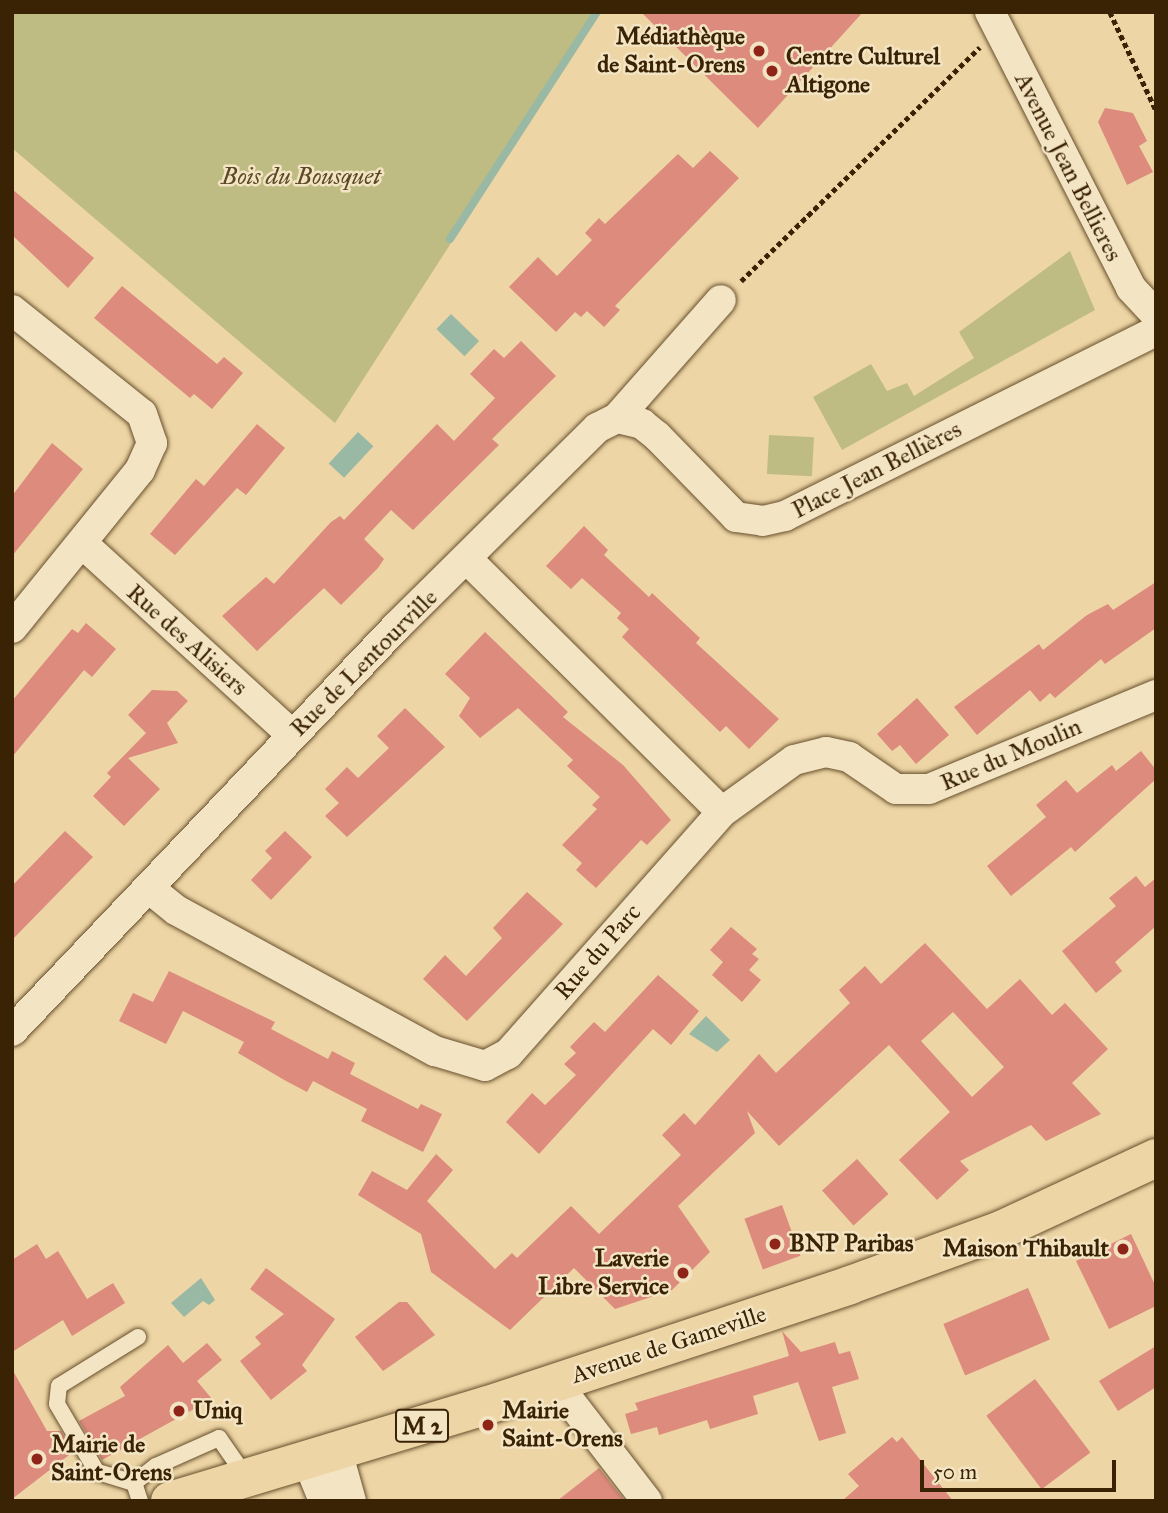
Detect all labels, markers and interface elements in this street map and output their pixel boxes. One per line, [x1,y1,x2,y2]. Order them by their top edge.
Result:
place label: Médiathèque de Saint-Orens [597,23,745,79]
marker: Médiathèque de Saint-Orens [751,43,767,59]
place label: Centre Culturel Altigone [786,43,940,99]
marker: Centre Culturel Altigone [764,63,780,79]
street label: Avenue Jean Bellieres [1008,68,1128,266]
park label: Bois du Bousquet [221,163,381,191]
street label: Place Jean Bellières [788,415,966,525]
street label: Rue des Alisiers [121,578,253,702]
street label: Rue de Lentourville [284,583,444,743]
street label: Rue du Moulin [936,712,1086,798]
street label: Rue du Parc [549,898,647,1006]
place label: BNP Paribas [789,1230,913,1258]
place label: Maison Thibault [943,1235,1109,1263]
marker: BNP Paribas [767,1236,783,1252]
marker: Maison Thibault [1115,1241,1131,1257]
place label: Laverie Libre Service [538,1245,669,1301]
marker: Laverie Libre Service [675,1265,691,1281]
street label: Avenue de Gameville [568,1300,770,1390]
place label: Uniq [193,1397,242,1425]
place label: Mairie Saint-Orens [502,1397,623,1453]
marker: Uniq [171,1403,187,1419]
road number: M 2 [394,1406,450,1446]
marker: Mairie Saint-Orens [480,1417,496,1433]
place label: Mairie de Saint-Orens [51,1431,172,1487]
scale bar [923,1446,1119,1490]
marker: Mairie de Saint-Orens [29,1451,45,1467]
text: 50 m [933,1459,977,1485]

